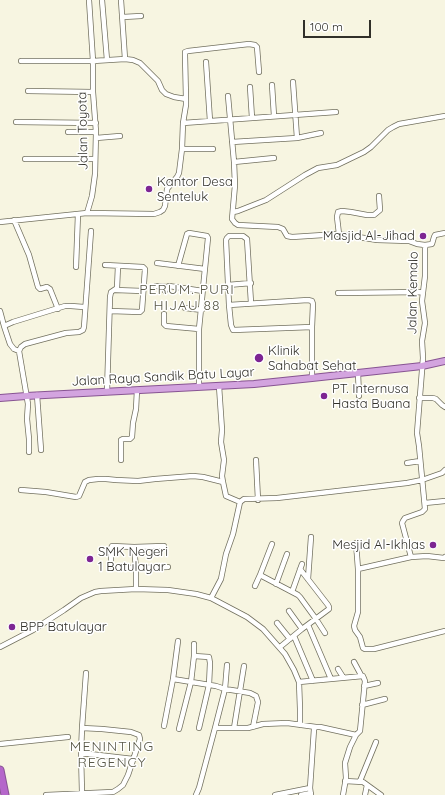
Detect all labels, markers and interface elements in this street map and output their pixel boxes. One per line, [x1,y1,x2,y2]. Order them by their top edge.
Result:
scale bar [305,12,373,38]
text: 100 m [310,19,343,34]
street label: Jalan Toyota [75,91,91,171]
place label: Kantor Desa Senteluk [157,174,233,205]
marker: Kantor Desa Senteluk [144,184,154,194]
place label: Masjid Al-Jihad [323,228,415,244]
marker: Masjid Al-Jihad [418,231,428,241]
street label: Jalan Kemalo [404,251,422,335]
district label: PERUM. PURI HIJAU 88 [139,282,235,314]
place label: Klinik Sahabat Sehat [268,343,356,374]
marker: Klinik Sahabat Sehat [253,352,265,364]
street label: Jalan Raya Sandik Batu Layar [71,364,255,390]
place label: PT. Internusa Hasta Buana [332,381,410,412]
marker: PT. Internusa Hasta Buana [319,391,329,401]
place label: Mesjid Al-Ikhlas [332,537,425,553]
marker: Mesjid Al-Ikhlas [428,540,438,550]
place label: SMK Negeri 1 Batulayar [98,544,168,575]
marker: SMK Negeri 1 Batulayar [85,554,95,564]
place label: BPP Batulayar [20,619,107,635]
marker: BPP Batulayar [7,622,17,632]
district label: MENINTING REGENCY [70,739,154,772]

